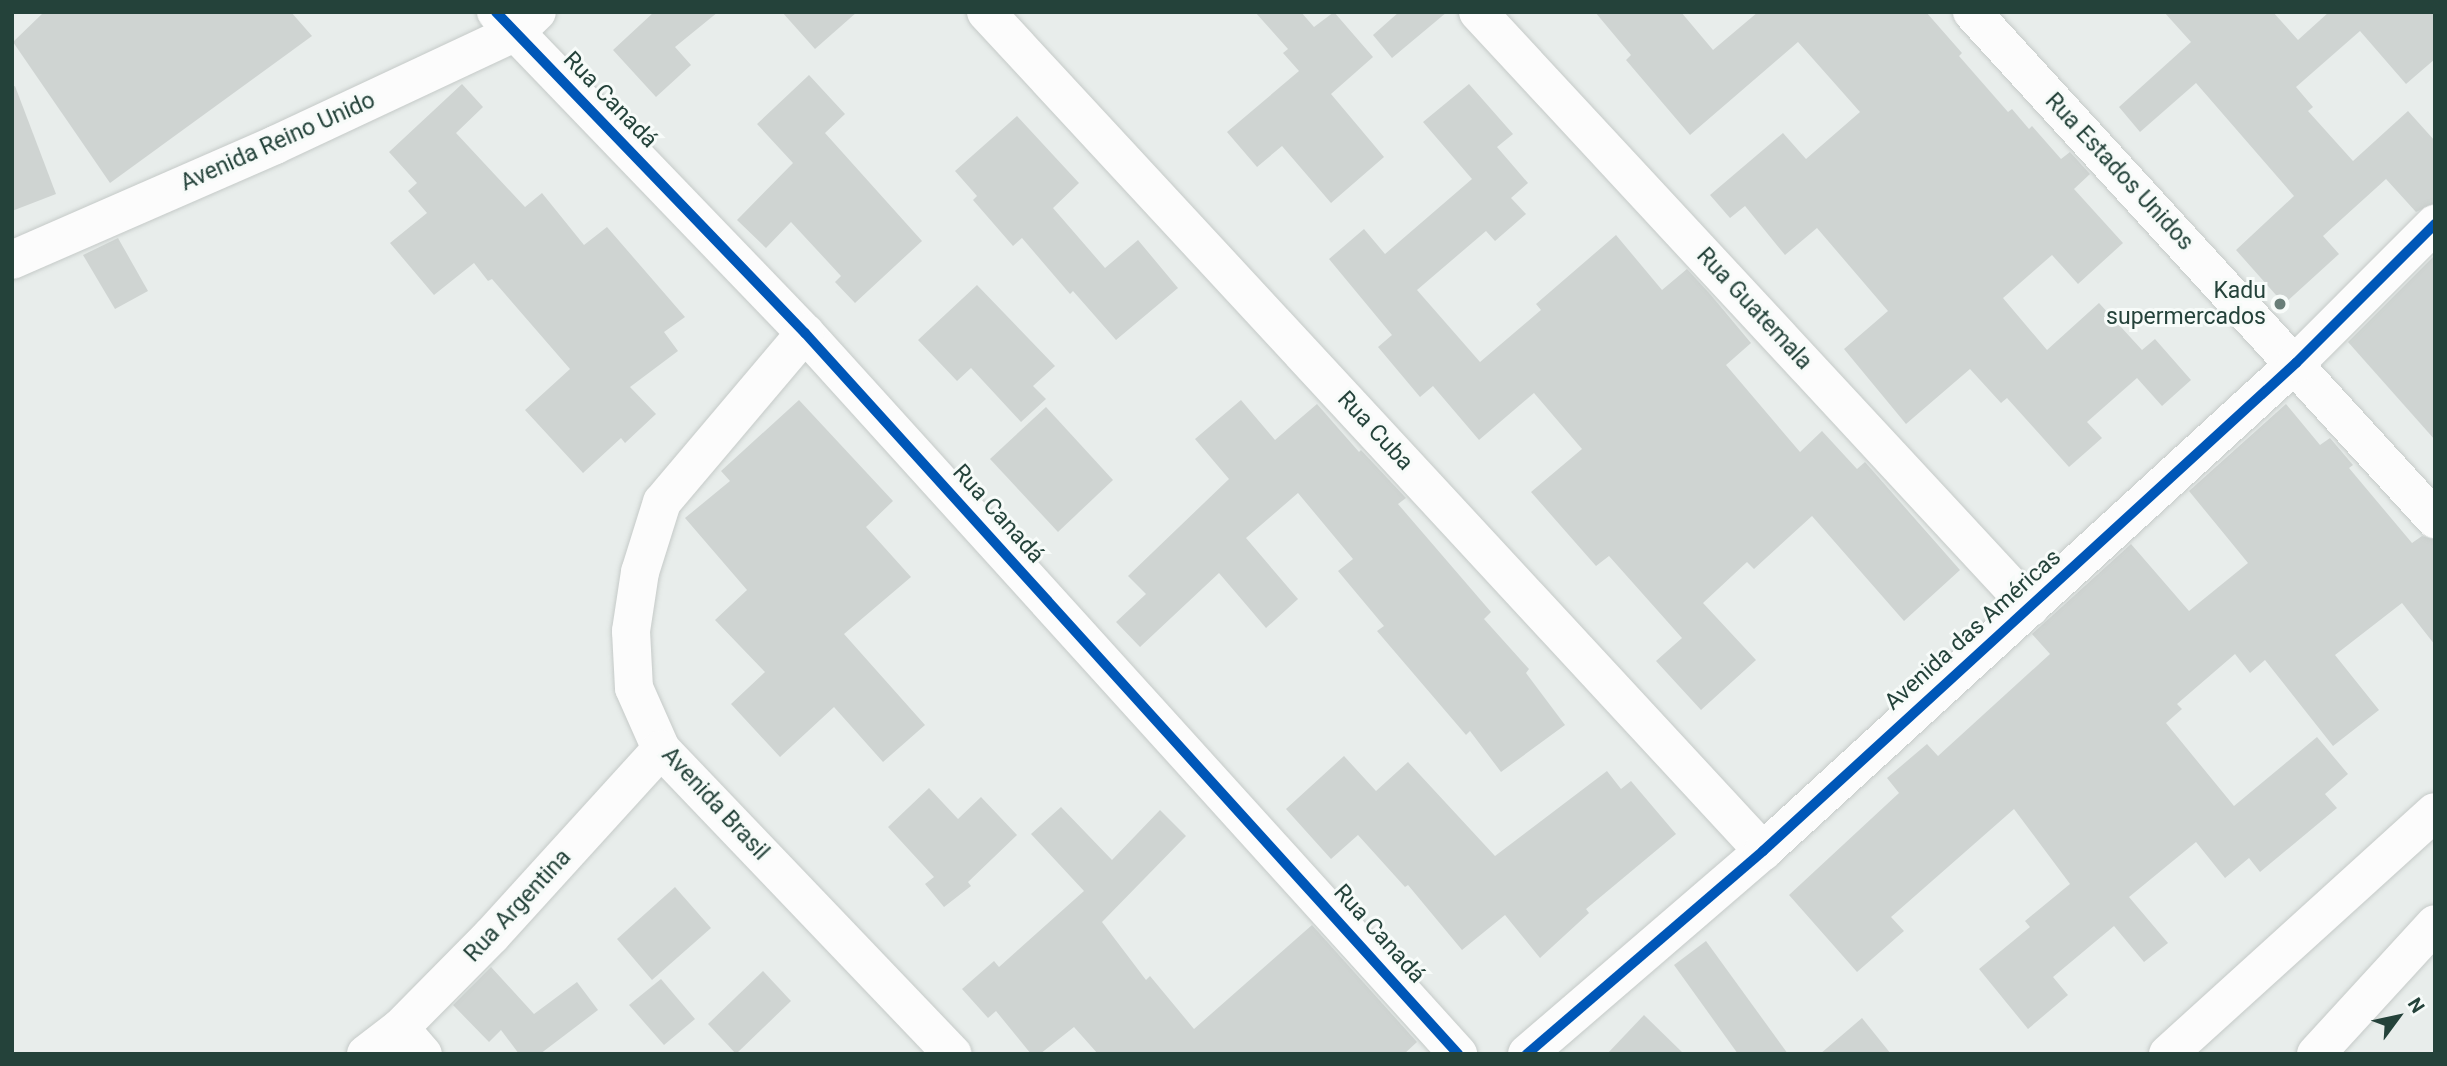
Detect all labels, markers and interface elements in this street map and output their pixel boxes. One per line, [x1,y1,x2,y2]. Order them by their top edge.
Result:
street label: Rua Canadá [557,46,663,154]
street label: Avenida Reino Unido [177,87,379,197]
street label: Rua Estados Unidos [2039,88,2199,256]
street label: Rua Guatemala [1691,242,1817,376]
place label: Kadu supermercados [2106,277,2266,331]
marker: Kadu supermercados [2272,296,2288,312]
street label: Rua Cuba [1331,386,1419,476]
street label: Rua Canadá [947,459,1049,569]
street label: Avenida das Américas [1879,544,2067,716]
street label: Avenida Brasil [656,742,774,866]
street label: Rua Argentina [459,844,577,968]
street label: Rua Canadá [1328,879,1430,989]
north arrow [2363,982,2433,1052]
text: N [2403,993,2429,1017]

